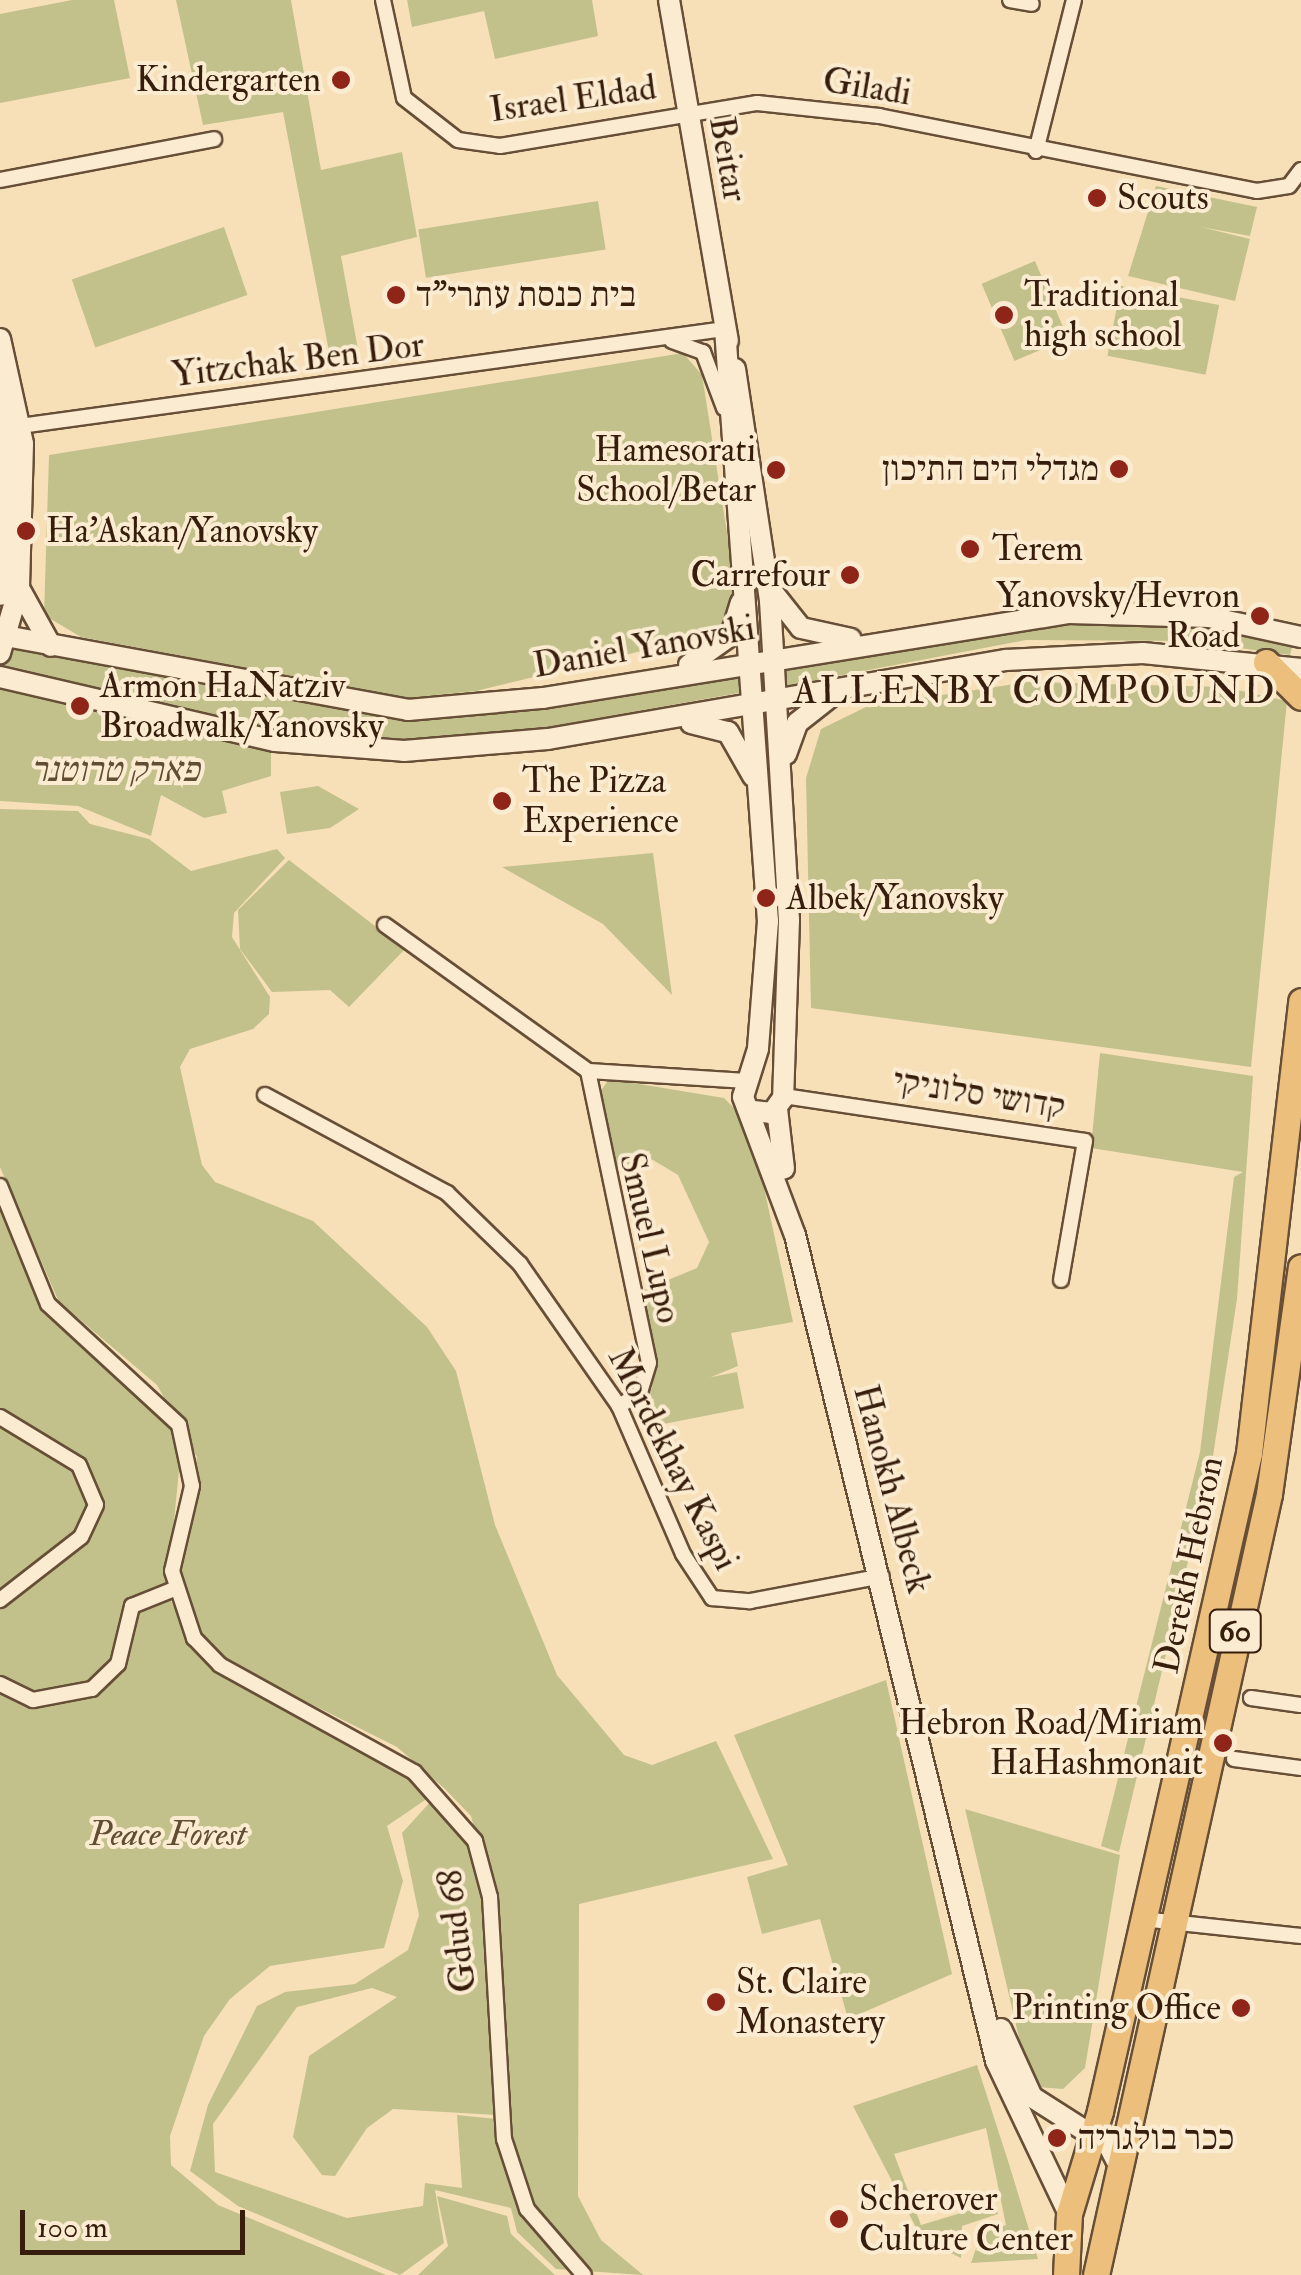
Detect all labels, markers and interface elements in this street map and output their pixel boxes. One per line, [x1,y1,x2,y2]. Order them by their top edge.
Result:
place label: Kindergarten [136,59,321,101]
street label: Giladi [820,59,914,115]
street label: Israel Eldad [487,67,659,131]
marker: Kindergarten [330,69,352,91]
street label: Beitar [700,113,756,205]
place label: Scouts [1117,177,1209,219]
marker: Scouts [1086,187,1108,209]
place label: בית כנסת עתרי"ד [416,274,636,316]
place label: Traditional high school [1024,274,1182,356]
marker: בית כנסת עתרי"ד [385,284,407,306]
marker: Traditional high school [993,304,1015,326]
street label: Yitzchak Ben Dor [170,324,426,396]
place label: Hamesorati School/Betar [576,429,756,511]
place label: מגדלי הים התיכון [882,448,1099,490]
marker: מגדלי הים התיכון [1108,458,1130,480]
marker: Hamesorati School/Betar [765,459,787,481]
place label: Ha'Askan/Yanovsky [46,510,318,552]
marker: Ha'Askan/Yanovsky [15,520,37,542]
place label: Terem [992,528,1083,570]
marker: Terem [957,536,983,562]
place label: Carrefour [690,554,830,596]
marker: Carrefour [839,564,861,586]
place label: Yanovsky/Hevron Road [996,575,1240,657]
marker: Yanovsky/Hevron Road [1249,605,1271,627]
street label: Daniel Yanovski [530,607,758,687]
place label: Armon HaNatziv Broadwalk/Yanovsky [100,665,384,747]
district label: ALLENBY COMPOUND [793,669,1277,715]
marker: Armon HaNatziv Broadwalk/Yanovsky [69,695,91,717]
park label: פארק טרוטנר [31,749,199,791]
place label: The Pizza Experience [522,760,679,842]
marker: The Pizza Experience [491,790,513,812]
place label: Albek/Yanovsky [786,877,1004,919]
marker: Albek/Yanovsky [755,887,777,909]
street label: קדושי סלוניקי [890,1060,1068,1128]
street label: Smuel Lupo [610,1149,690,1327]
street label: Mordekhay Kaspi [599,1341,747,1577]
street label: Hanokh Albeck [844,1380,940,1598]
street label: Derekh Hebron [1146,1453,1232,1677]
road number: 60 [1208,1604,1262,1658]
place label: Hebron Road/Miriam HaHashmonait [899,1702,1203,1784]
marker: Hebron Road/Miriam HaHashmonait [1212,1732,1234,1754]
park label: Peace Forest [89,1813,247,1855]
street label: Gdud 68 [429,1867,485,1995]
place label: St. Claire Monastery [736,1961,885,2043]
place label: Printing Office [1012,1987,1221,2029]
marker: St. Claire Monastery [705,1991,727,2013]
marker: Printing Office [1230,1997,1252,2019]
place label: ככר בולגריה [1077,2117,1234,2159]
marker: ככר בולגריה [1046,2127,1068,2149]
place label: Scherover Culture Center [859,2178,1073,2260]
scale bar [25,2190,250,2252]
marker: Scherover Culture Center [828,2208,850,2230]
text: 100 m [37,2209,108,2246]

